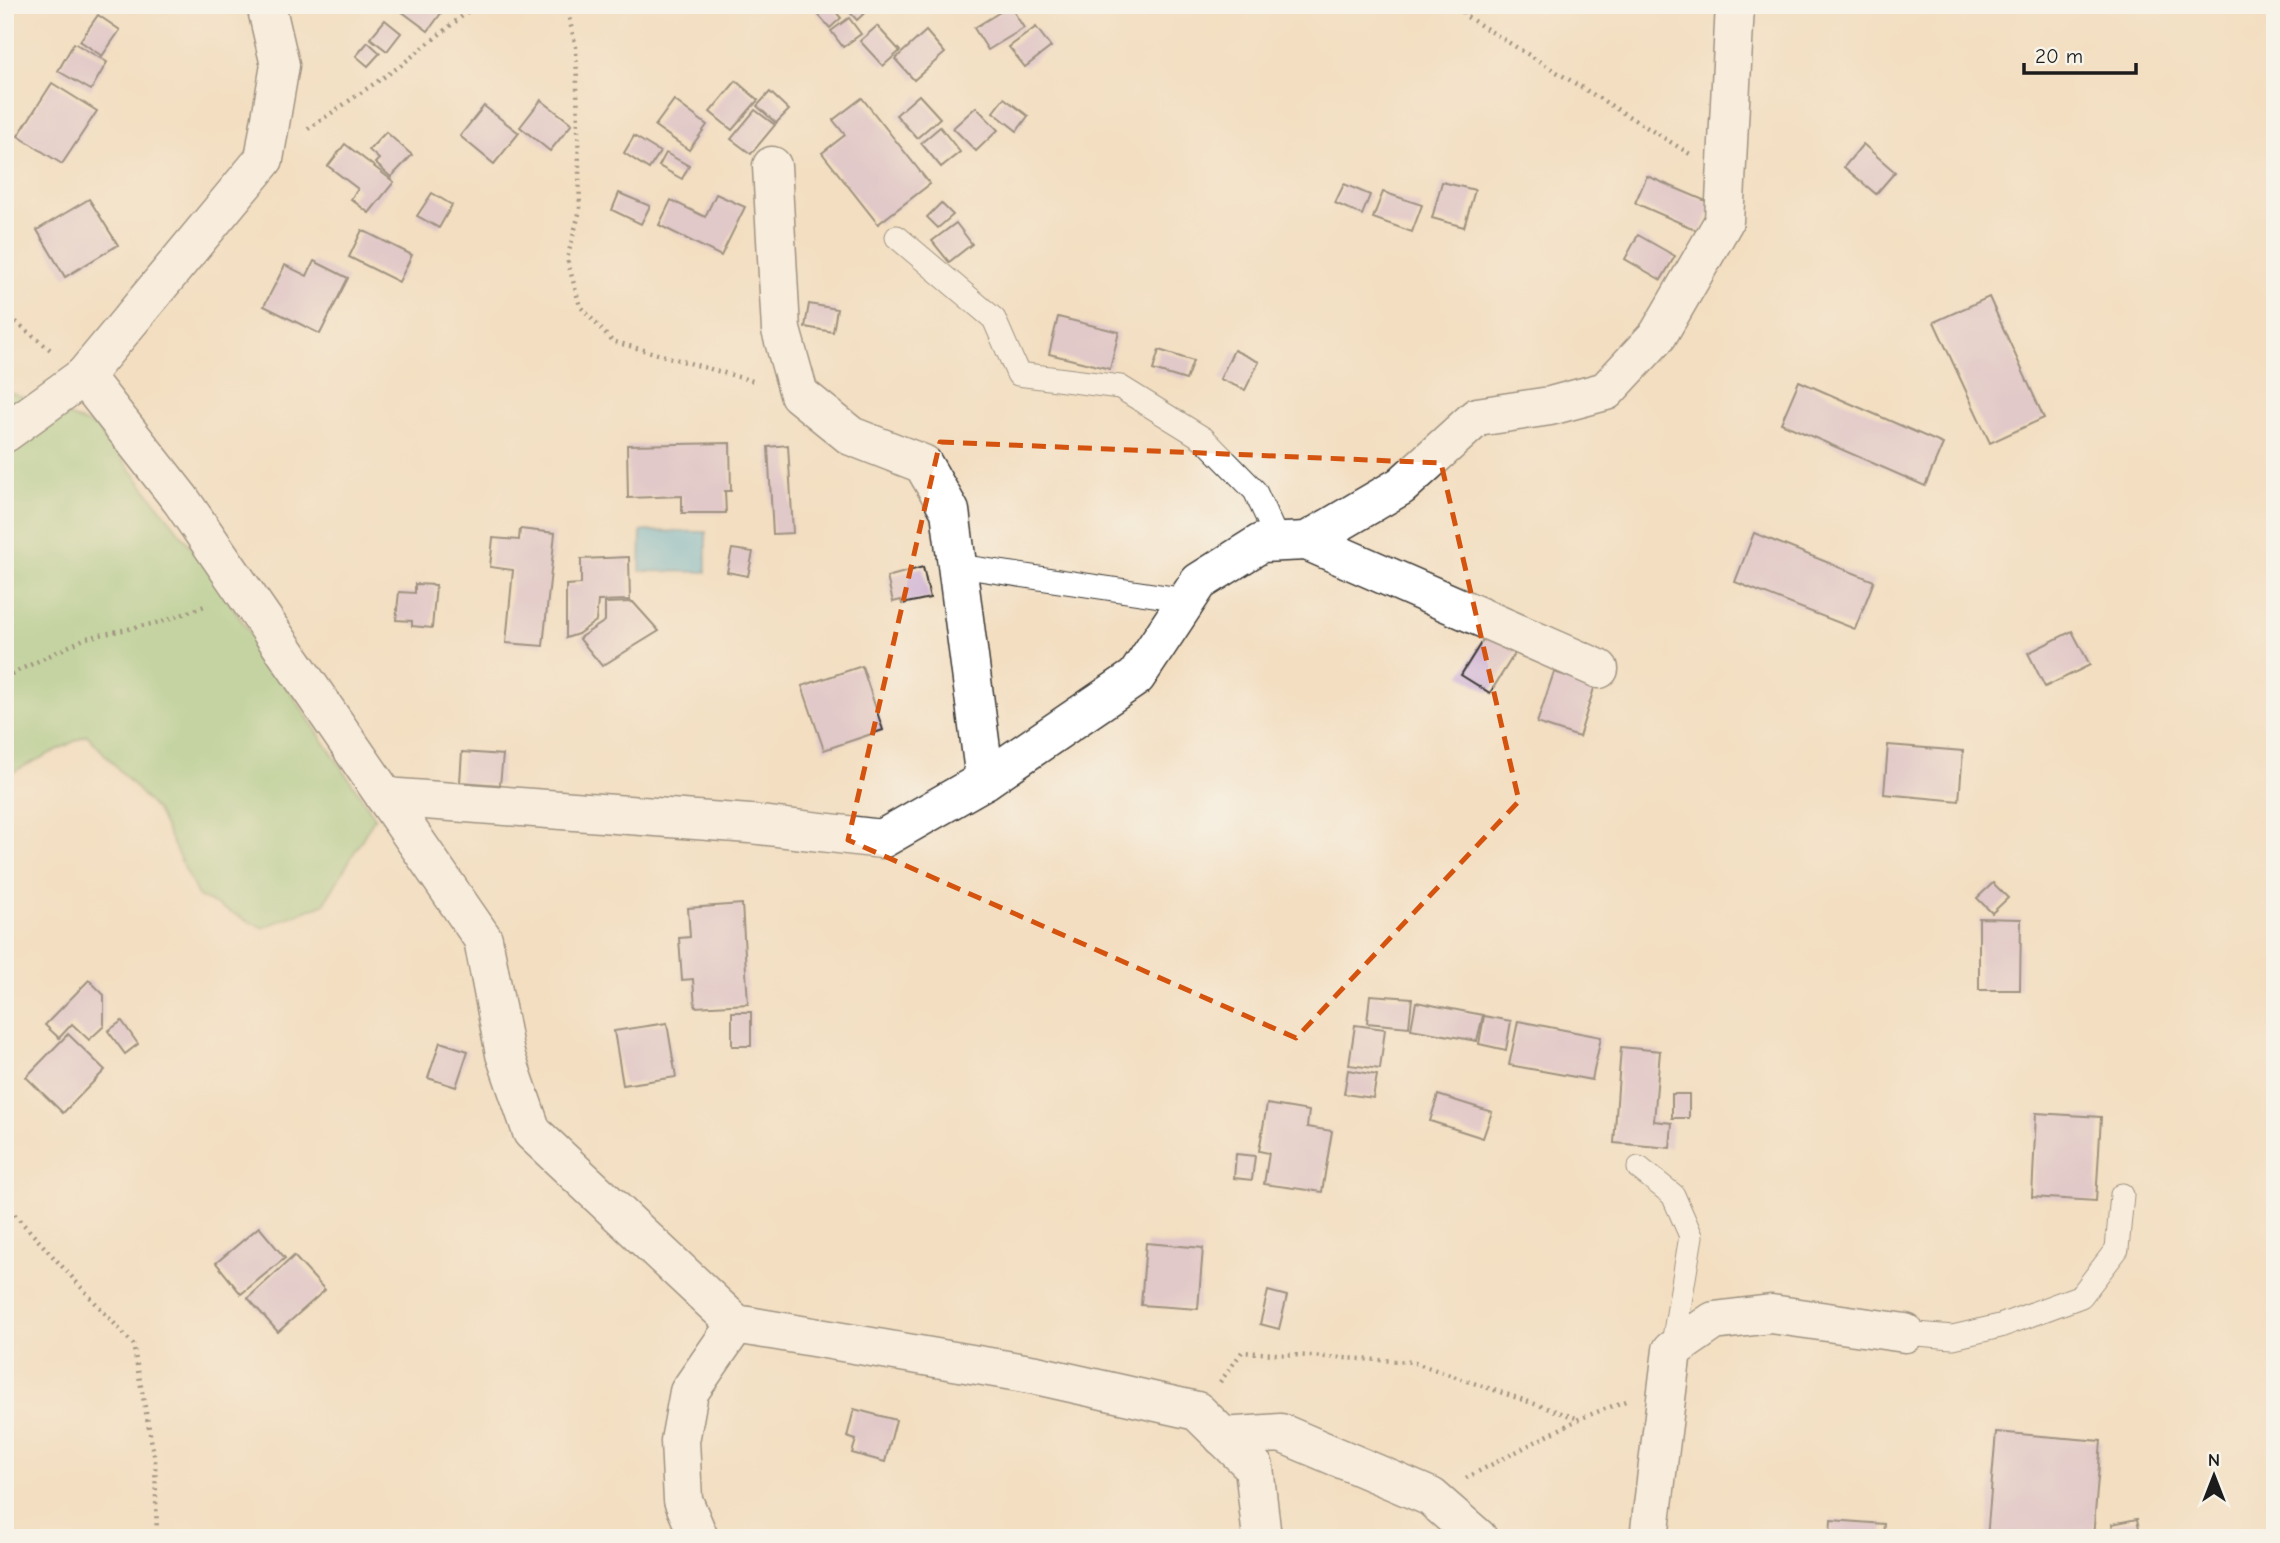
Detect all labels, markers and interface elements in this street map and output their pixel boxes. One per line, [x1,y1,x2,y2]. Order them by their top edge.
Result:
scale bar [2024,32,2136,76]
text: 20 m [2035,44,2083,68]
north arrow [2178,1442,2248,1512]
text: N [2208,1449,2220,1471]

